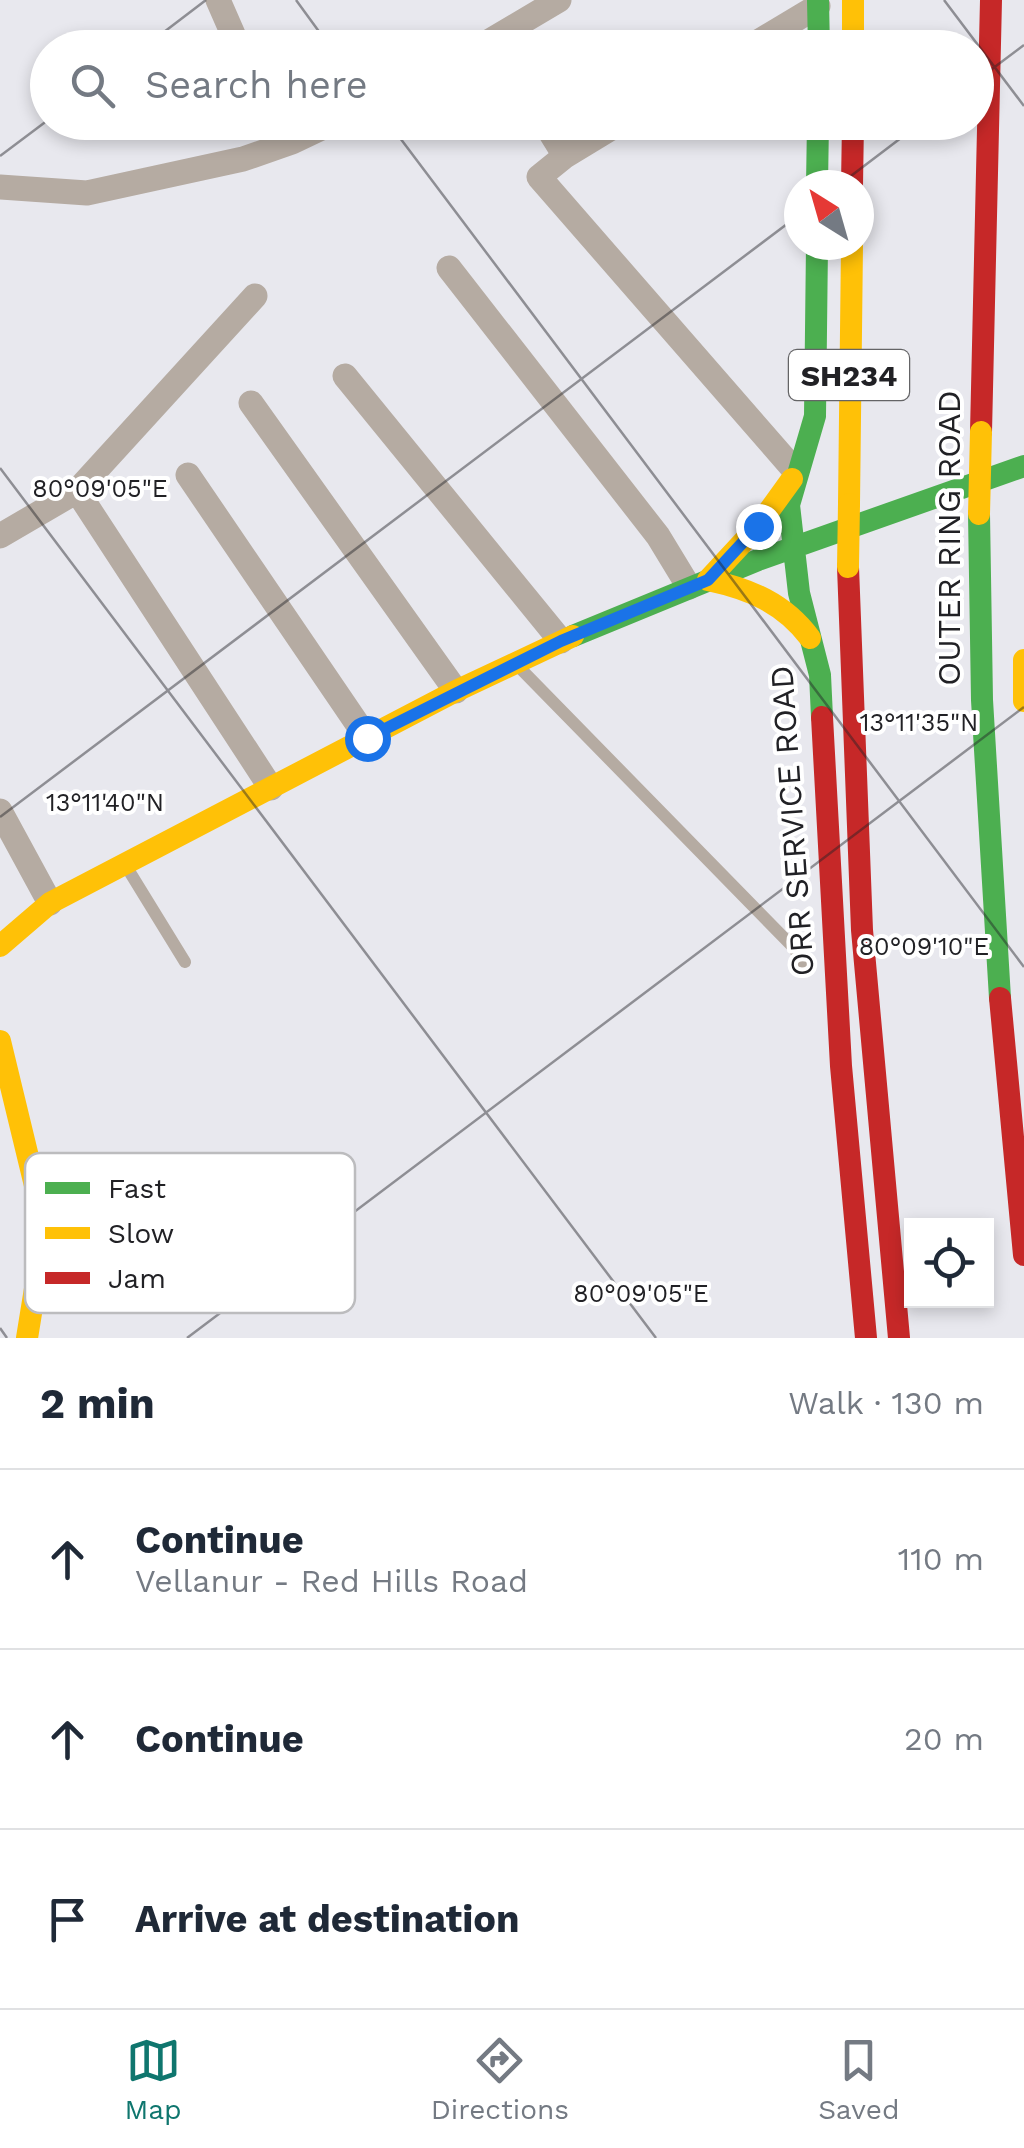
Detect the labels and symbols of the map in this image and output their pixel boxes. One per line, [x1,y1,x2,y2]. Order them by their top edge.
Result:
north arrow [784,170,874,260]
road number: SH234 [789,350,909,400]
street label: OUTER RING ROAD [930,390,968,686]
text: 80°09'05"E [32,474,168,503]
route end [736,504,782,550]
street label: ORR SERVICE ROAD [762,664,822,978]
text: 13°11'35"N [860,708,978,737]
route start [345,716,391,762]
text: 13°11'40"N [46,788,164,817]
text: 80°09'10"E [859,932,989,961]
legend [25,1153,355,1313]
text: Fast [108,1172,166,1205]
text: Slow [108,1217,174,1250]
text: Jam [108,1262,166,1295]
text: 80°09'05"E [573,1279,709,1308]

